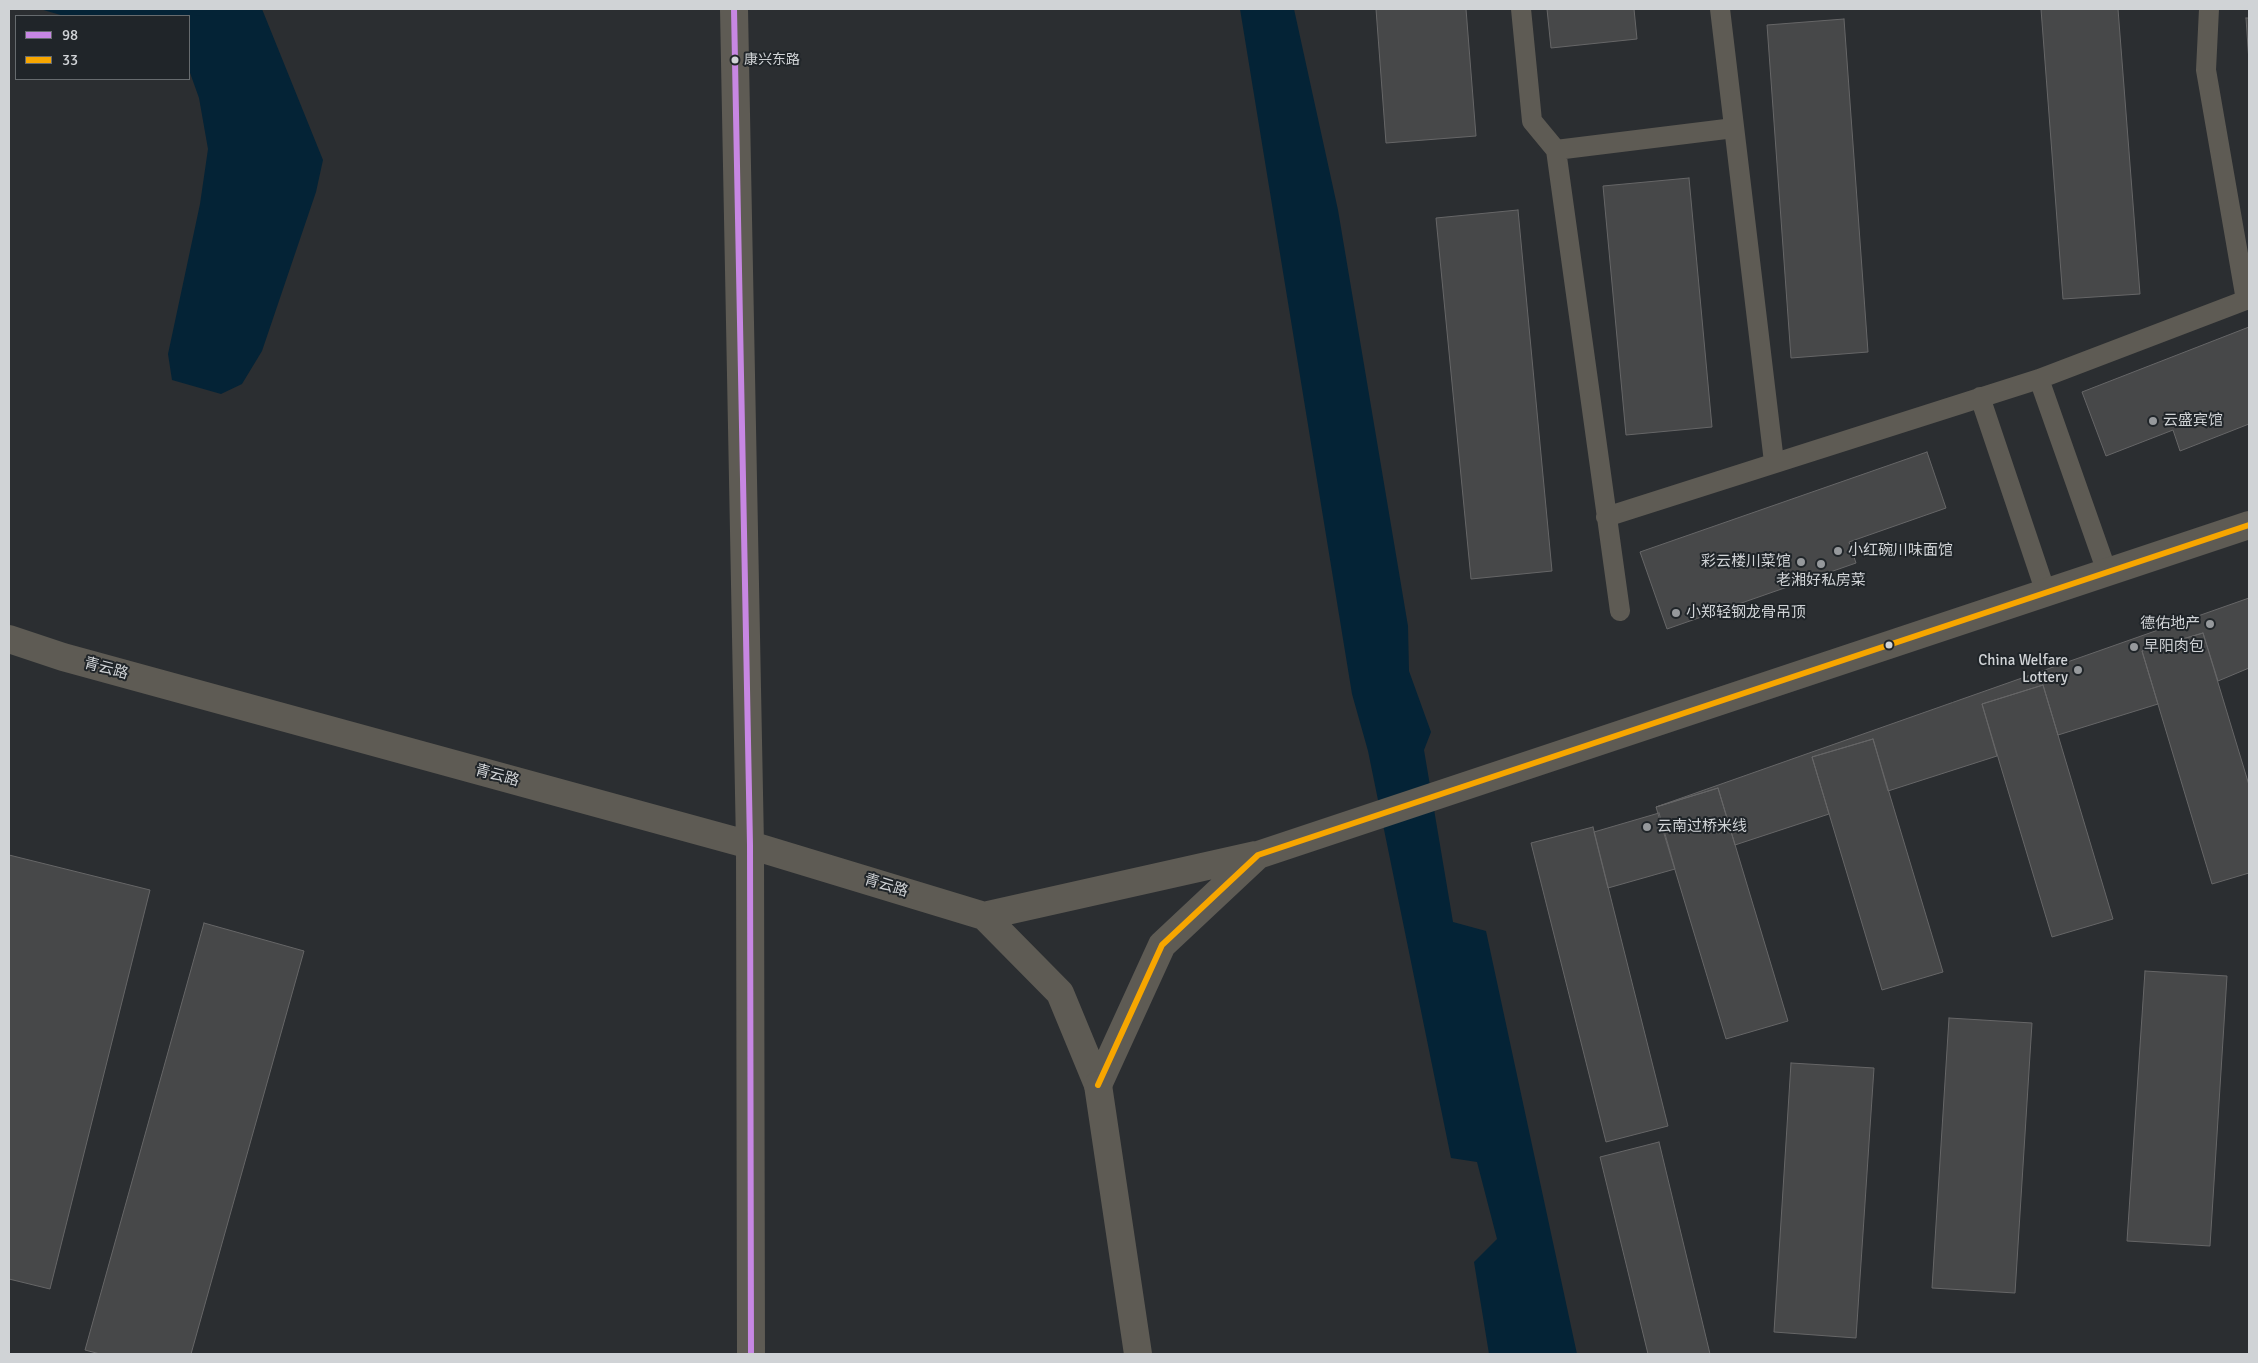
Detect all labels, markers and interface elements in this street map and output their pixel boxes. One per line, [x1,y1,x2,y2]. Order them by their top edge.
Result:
legend [15,15,190,80]
text: 98 [62,26,78,44]
text: 33 [62,51,78,69]
place label: 康兴东路 [744,52,800,68]
marker: 康兴东路 [730,55,740,65]
place label: 云盛宾馆 [2163,412,2223,430]
marker: 云盛宾馆 [2147,415,2159,427]
place label: 小红碗川味面馆 [1848,542,1953,560]
marker: 小红碗川味面馆 [1832,545,1844,557]
place label: 彩云楼川菜馆 [1701,553,1791,571]
marker: 彩云楼川菜馆 [1795,556,1807,568]
marker: 老湘好私房菜 [1815,558,1827,570]
place label: 老湘好私房菜 [1776,572,1866,590]
place label: 小郑轻钢龙骨吊顶 [1686,604,1806,622]
marker: 小郑轻钢龙骨吊顶 [1670,607,1682,619]
place label: 德佑地产 [2140,615,2200,633]
marker: 德佑地产 [2204,618,2216,630]
place label: 早阳肉包 [2144,638,2204,656]
unlabelled marker [1884,640,1894,650]
marker: 早阳肉包 [2128,641,2140,653]
place label: China Welfare Lottery [1978,652,2068,687]
street label: 青云路 [82,654,130,684]
marker: China Welfare Lottery [2072,664,2084,676]
street label: 青云路 [473,761,521,791]
place label: 云南过桥米线 [1657,818,1747,836]
marker: 云南过桥米线 [1641,821,1653,833]
street label: 青云路 [862,871,910,901]

